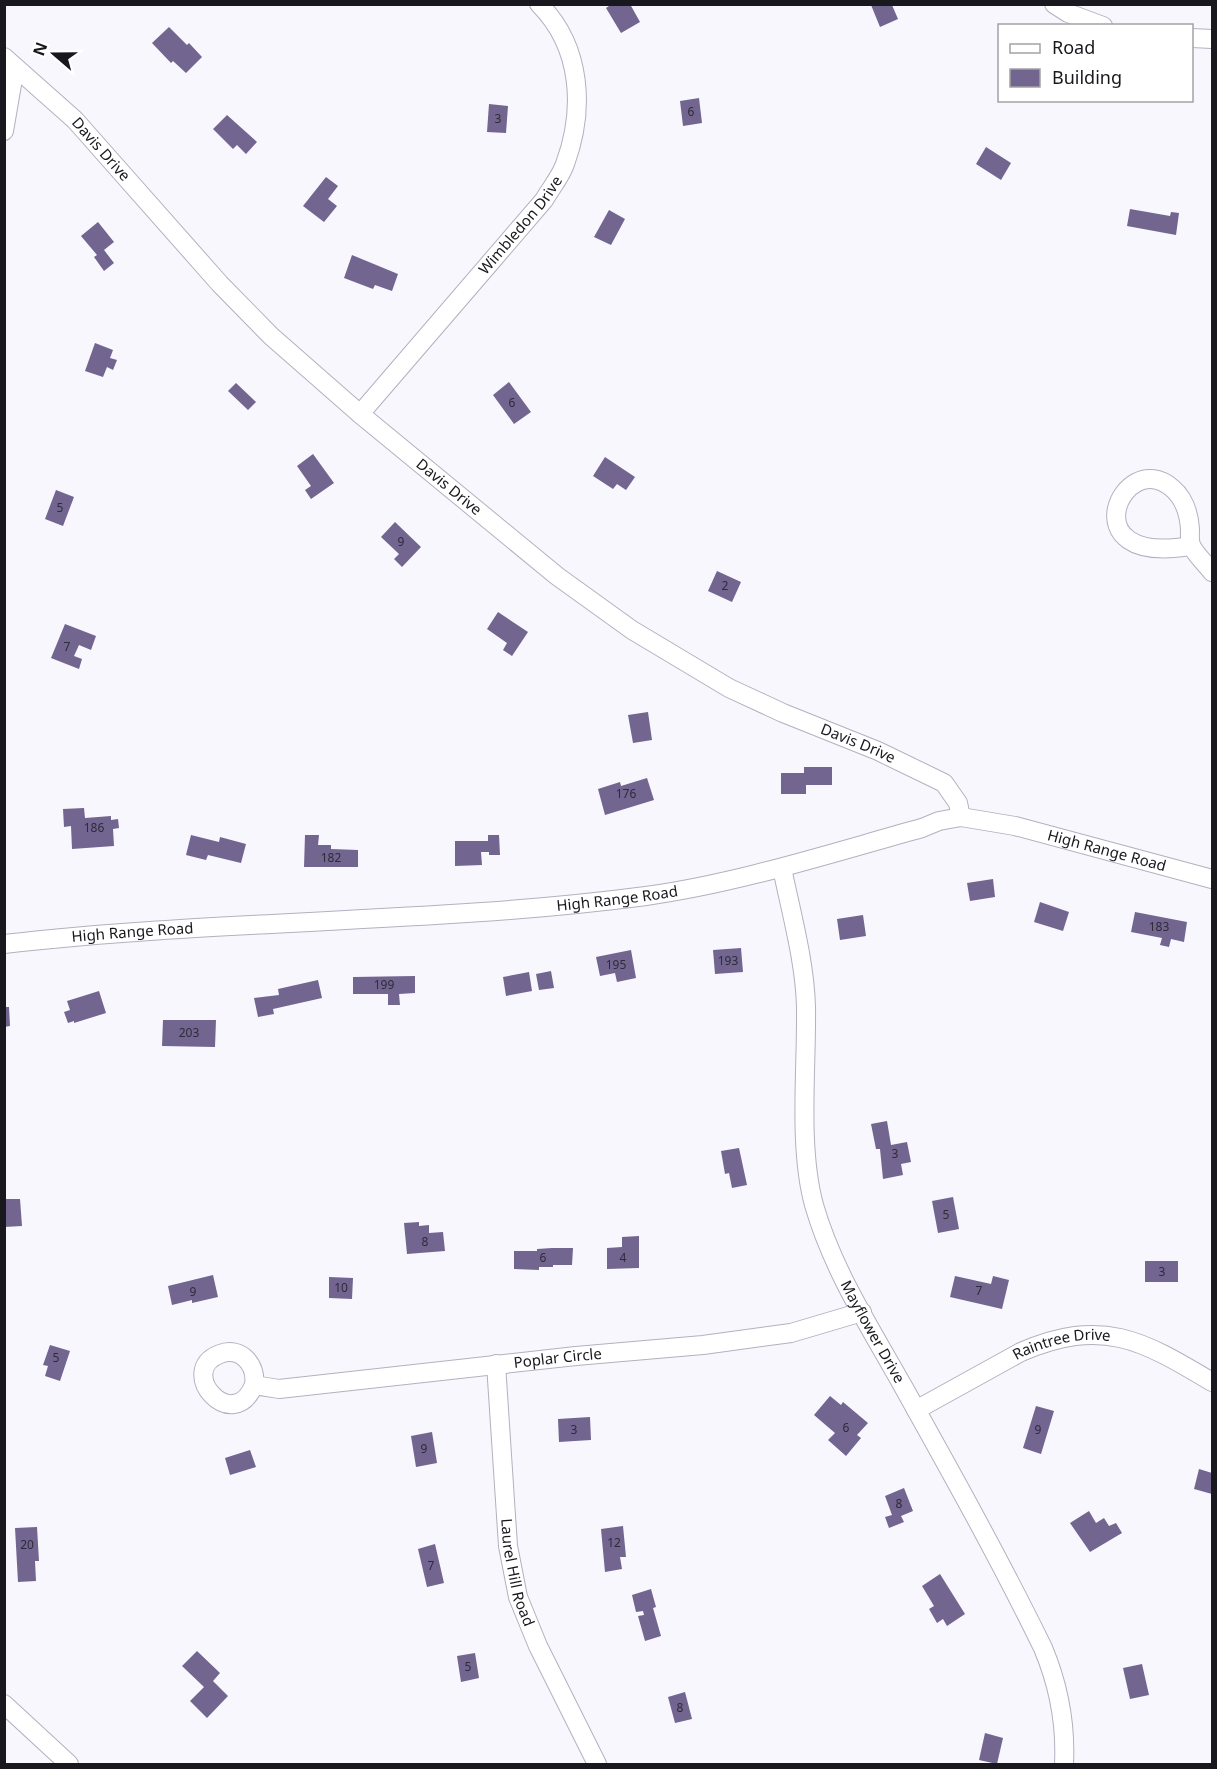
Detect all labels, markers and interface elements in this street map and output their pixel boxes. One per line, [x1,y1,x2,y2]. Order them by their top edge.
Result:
north arrow [24,24,84,84]
legend [998,24,1193,102]
text: Road [1052,35,1095,59]
text: N [27,39,52,59]
text: Building [1052,65,1122,89]
house number: 6 [688,103,695,120]
house number: 3 [495,110,502,127]
street label: Davis Drive [68,112,135,185]
street label: Wimbledon Drive [474,172,566,278]
house number: 6 [509,394,516,411]
street label: Davis Drive [413,453,486,519]
house number: 5 [57,499,64,516]
house number: 9 [398,533,405,550]
house number: 2 [722,577,729,594]
house number: 7 [64,638,71,655]
street label: Davis Drive [818,718,899,767]
house number: 176 [616,785,636,802]
house number: 186 [84,819,104,836]
street label: High Range Road [1046,824,1169,875]
house number: 182 [321,849,341,866]
street label: High Range Road [555,880,679,915]
street label: High Range Road [71,917,194,946]
house number: 183 [1149,918,1169,935]
house number: 193 [718,952,738,969]
house number: 195 [606,956,626,973]
house number: 199 [374,976,394,993]
house number: 203 [179,1024,199,1041]
house number: 3 [892,1145,899,1162]
house number: 5 [943,1206,950,1223]
house number: 8 [422,1233,429,1250]
house number: 6 [540,1249,547,1266]
house number: 4 [620,1249,627,1266]
house number: 3 [1159,1263,1166,1280]
street label: Mayflower Drive [837,1276,910,1386]
house number: 10 [334,1279,348,1296]
house number: 7 [976,1282,983,1299]
house number: 9 [190,1283,197,1300]
street label: Raintree Drive [1009,1324,1112,1364]
street label: Poplar Circle [512,1343,602,1372]
house number: 5 [53,1349,60,1366]
house number: 6 [843,1419,850,1436]
house number: 3 [571,1421,578,1438]
house number: 9 [1035,1421,1042,1438]
house number: 9 [421,1440,428,1457]
house number: 8 [896,1495,903,1512]
street label: Laurel Hill Road [497,1518,540,1629]
house number: 12 [607,1534,621,1551]
house number: 20 [20,1536,34,1553]
house number: 7 [428,1557,435,1574]
house number: 5 [465,1658,472,1675]
house number: 8 [677,1699,684,1716]

